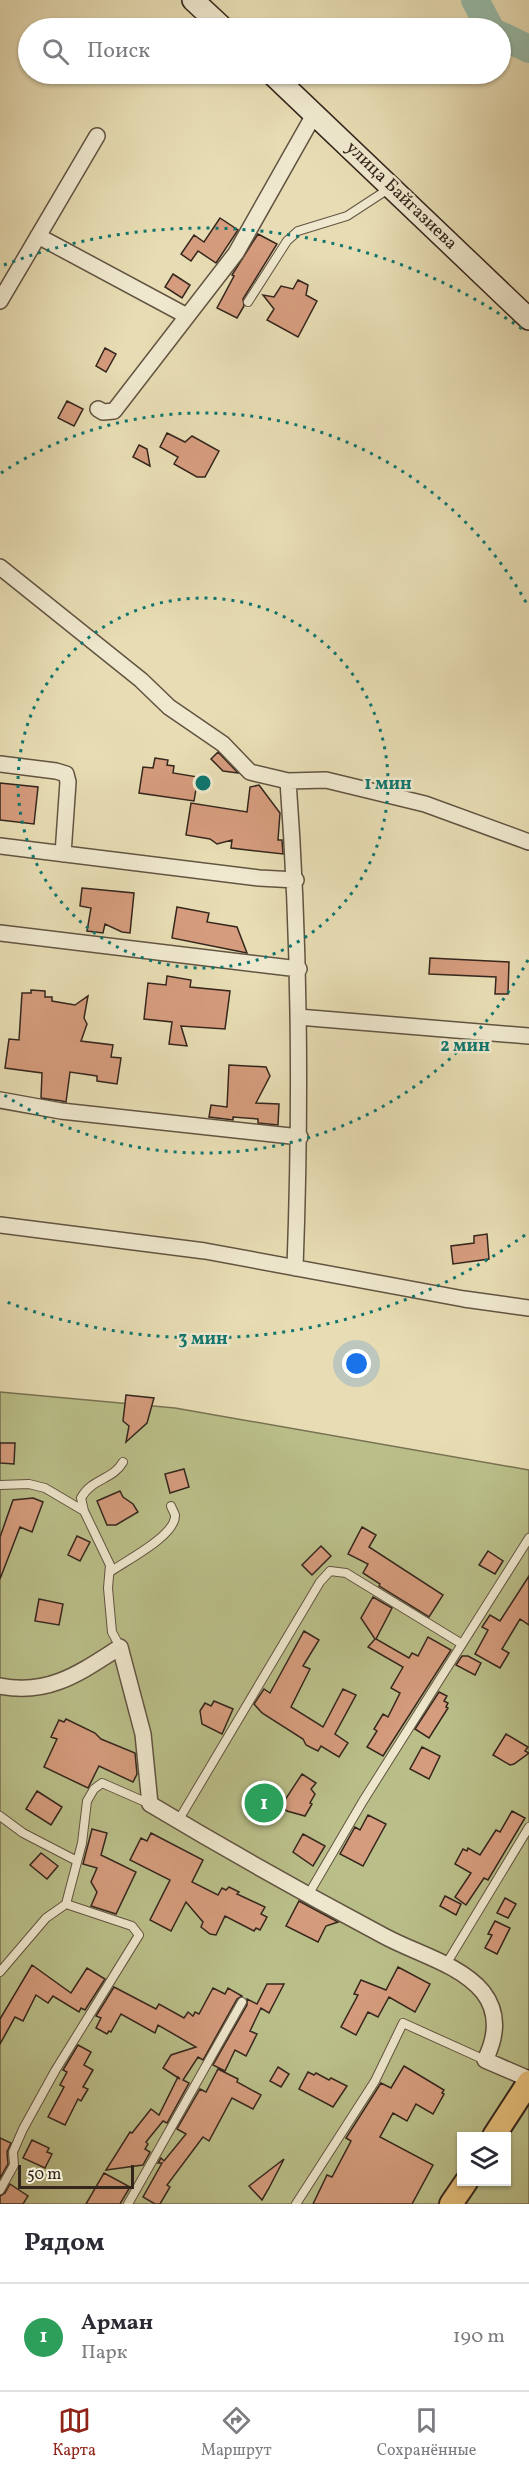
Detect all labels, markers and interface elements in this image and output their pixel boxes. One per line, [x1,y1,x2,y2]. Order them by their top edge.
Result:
search box [18,18,511,84]
icon: search [39,35,72,68]
text: Поиск [87,36,150,67]
street label: улица Байгазиева [339,136,463,256]
text: 1 мин [364,772,412,797]
centre of rings [193,773,213,793]
text: 2 мин [440,1034,490,1059]
text: 3 мин [178,1327,228,1352]
your location [342,1349,371,1378]
pin: 1 [244,1780,284,1826]
map controls [457,2132,511,2186]
button: layers [457,2132,511,2186]
scale bar [18,2162,134,2190]
text: 50 m [27,2164,61,2186]
text: Рядом [24,2225,104,2261]
text: Арман [81,2308,153,2339]
text: 1 [39,2323,48,2351]
text: 190 m [453,2323,505,2351]
text: Парк [81,2339,127,2367]
tab: Карта [53,2404,96,2462]
tab: Маршрут [201,2404,272,2462]
tab: Сохранённые [377,2404,476,2462]

